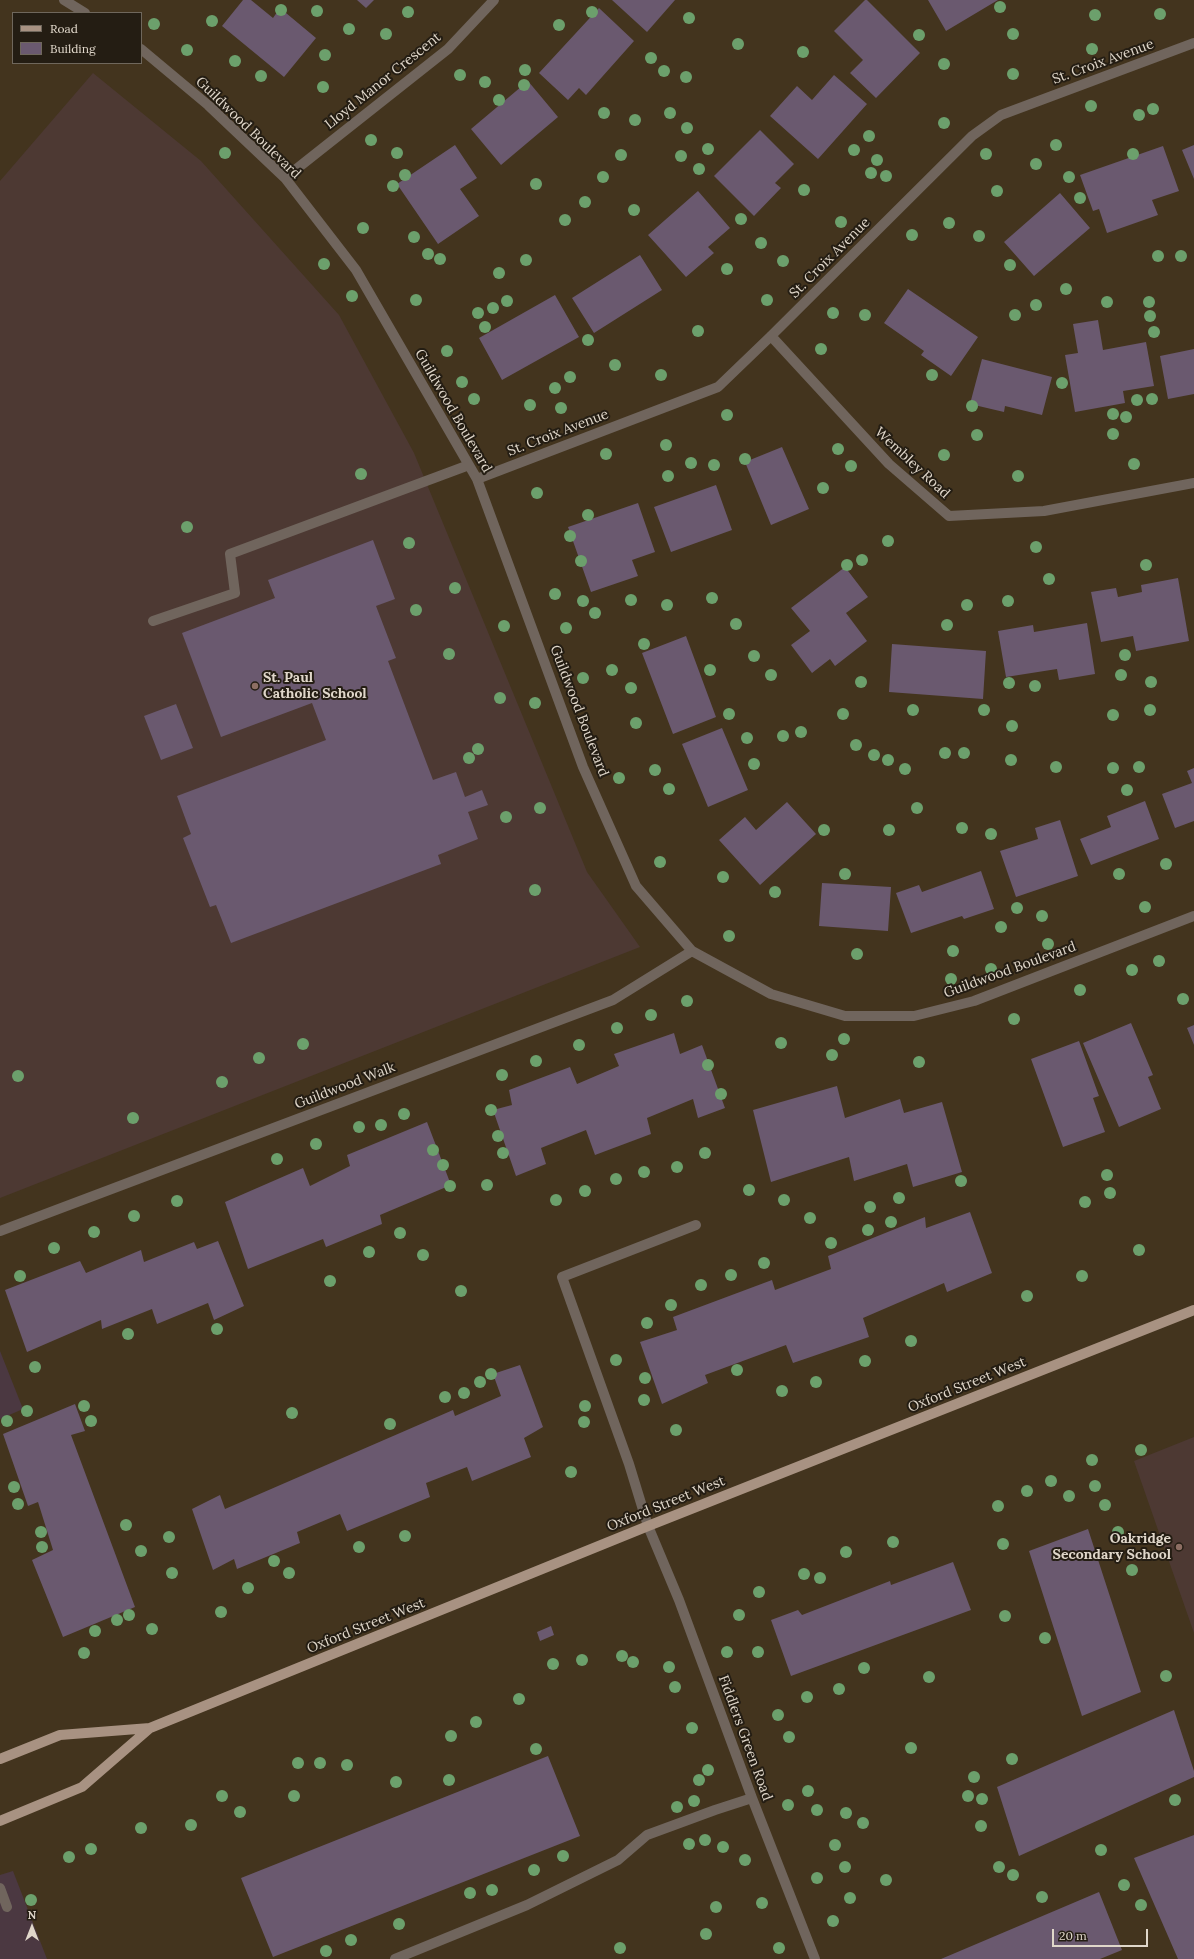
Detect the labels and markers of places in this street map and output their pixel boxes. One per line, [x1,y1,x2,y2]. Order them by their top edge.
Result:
place label: St. Paul Catholic School [263,670,367,702]
marker: St. Paul Catholic School [250,681,260,691]
place label: Oakridge Secondary School [1053,1531,1171,1564]
marker: Oakridge Secondary School [1174,1542,1184,1552]

